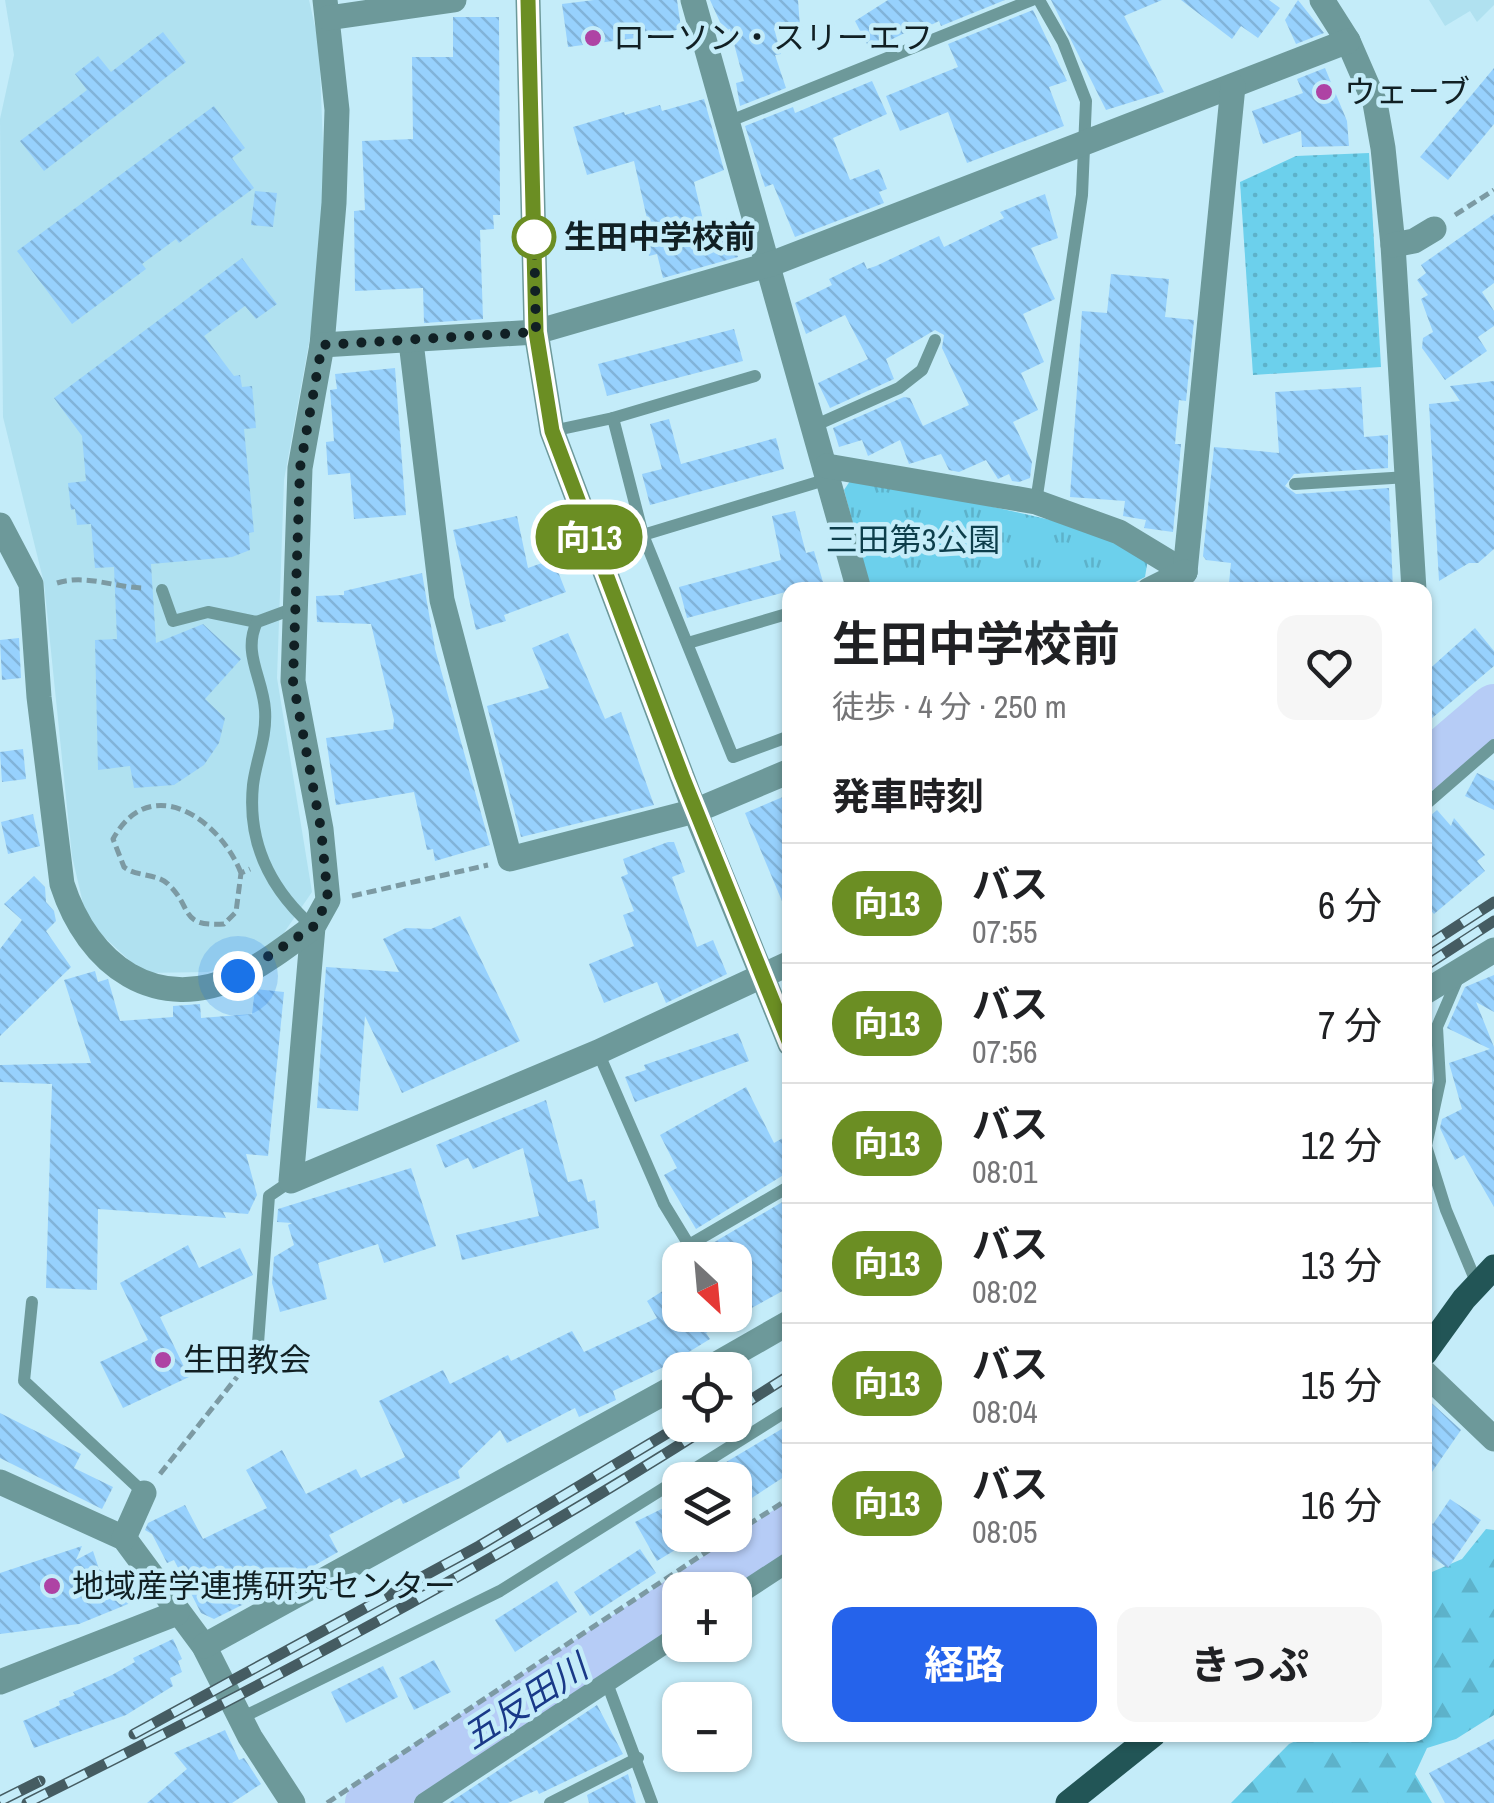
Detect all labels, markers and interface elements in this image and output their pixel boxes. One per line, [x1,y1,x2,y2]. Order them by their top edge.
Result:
place label: ローソン・スリーエフ [613,16,933,59]
marker: ローソン・スリーエフ [582,27,604,49]
place label: ウェーブ [1344,70,1470,113]
marker: ウェーブ [1313,81,1335,103]
place label: 生田中学校前 [564,215,756,258]
marker: 生田中学校前 [513,216,555,258]
line badge: 向13 [532,504,646,570]
text: 向13 [556,514,622,561]
park label: 三田第3公園 [826,518,1000,561]
text: 生田中学校前 [832,611,1120,676]
button: heart [1277,615,1382,720]
text: 徒歩 · 4 分 · 250 m [832,685,1067,728]
text: 発車時刻 [832,771,984,822]
text: バス [972,859,1048,910]
text: 向13 [854,880,920,927]
text: 6 分 [1318,880,1382,931]
text: 07:55 [972,910,1038,953]
your location [213,951,263,1001]
text: バス [972,979,1048,1030]
text: 向13 [854,1000,920,1047]
text: 7 分 [1318,1000,1382,1051]
text: 07:56 [972,1030,1038,1073]
text: バス [972,1099,1048,1150]
text: 向13 [854,1120,920,1167]
text: 12 分 [1301,1120,1382,1171]
text: 08:01 [972,1150,1038,1193]
text: バス [972,1219,1048,1270]
text: 向13 [854,1240,920,1287]
text: 13 分 [1301,1240,1382,1291]
north arrow [662,1242,752,1332]
map controls [662,1242,752,1772]
text: 08:02 [972,1270,1038,1313]
place label: 生田教会 [183,1338,311,1381]
text: バス [972,1339,1048,1390]
marker: 生田教会 [152,1349,174,1371]
button: locate [662,1352,752,1442]
text: 向13 [854,1360,920,1407]
text: 15 分 [1301,1360,1382,1411]
text: 08:04 [972,1390,1038,1433]
text: バス [972,1459,1048,1510]
button: layers [662,1462,752,1552]
text: 向13 [854,1480,920,1527]
text: 16 分 [1301,1480,1382,1531]
text: 08:05 [972,1510,1038,1553]
place label: 地域産学連携研究センター [72,1564,456,1607]
button: + [662,1572,752,1662]
marker: 地域産学連携研究センター [41,1575,63,1597]
button: 経路 [832,1607,1097,1722]
button: きっぷ [1117,1607,1382,1722]
water label: 五反田川 [453,1642,600,1759]
button: − [662,1682,752,1772]

